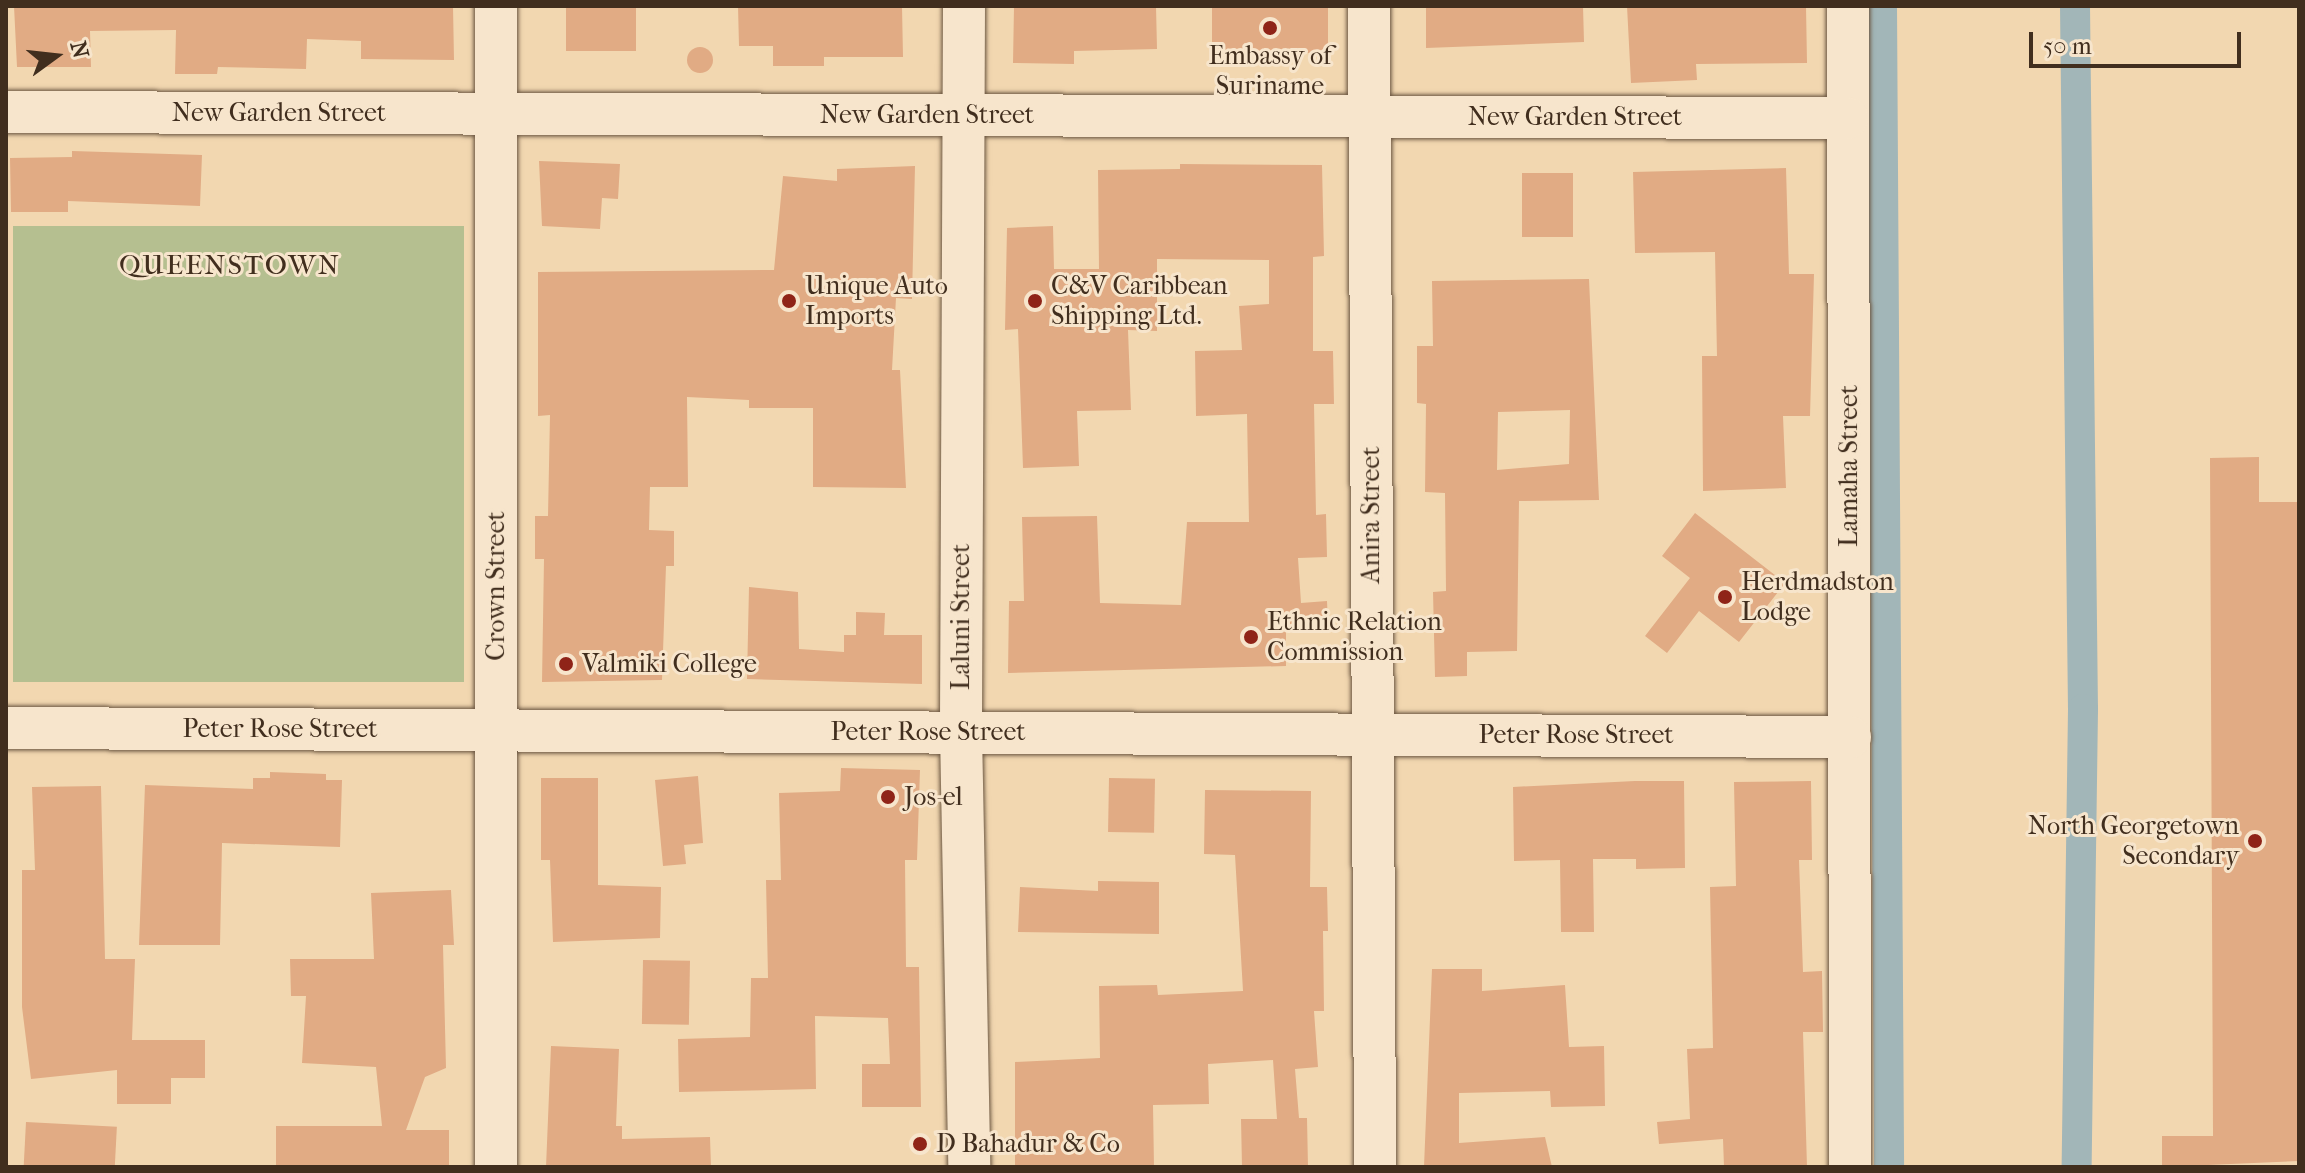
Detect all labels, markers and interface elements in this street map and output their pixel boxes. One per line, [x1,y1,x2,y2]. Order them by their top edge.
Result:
north arrow [16,16,96,96]
scale bar [2033,16,2245,66]
marker: Embassy of Suriname [1261,19,1279,37]
text: 50 m [2043,32,2092,60]
text: N [64,38,94,61]
place label: Embassy of Suriname [1208,40,1332,102]
street label: New Garden Street [172,97,386,129]
street label: New Garden Street [820,99,1034,131]
street label: New Garden Street [1468,101,1682,133]
district label: QUEENSTOWN [119,248,341,282]
place label: Unique Auto Imports [805,270,948,332]
place label: C&V Caribbean Shipping Ltd. [1051,270,1228,332]
marker: Unique Auto Imports [780,292,798,310]
marker: C&V Caribbean Shipping Ltd. [1026,292,1044,310]
street label: Lamaha Street [1833,385,1865,547]
street label: Anira Street [1355,447,1387,583]
street label: Crown Street [480,511,512,661]
street label: Laluni Street [945,544,977,690]
place label: Herdmadston Lodge [1741,566,1894,628]
marker: Herdmadston Lodge [1716,588,1734,606]
place label: Ethnic Relation Commission [1267,606,1442,668]
marker: Ethnic Relation Commission [1242,628,1260,646]
place label: Valmiki College [582,648,757,680]
marker: Valmiki College [557,655,575,673]
street label: Peter Rose Street [182,713,378,745]
street label: Peter Rose Street [830,716,1026,748]
street label: Peter Rose Street [1478,719,1674,751]
place label: Jos-el [904,781,963,813]
marker: Jos-el [879,788,897,806]
place label: North Georgetown Secondary [2028,810,2239,872]
marker: North Georgetown Secondary [2246,832,2264,850]
place label: D Bahadur & Co [936,1128,1120,1160]
marker: D Bahadur & Co [911,1135,929,1153]

